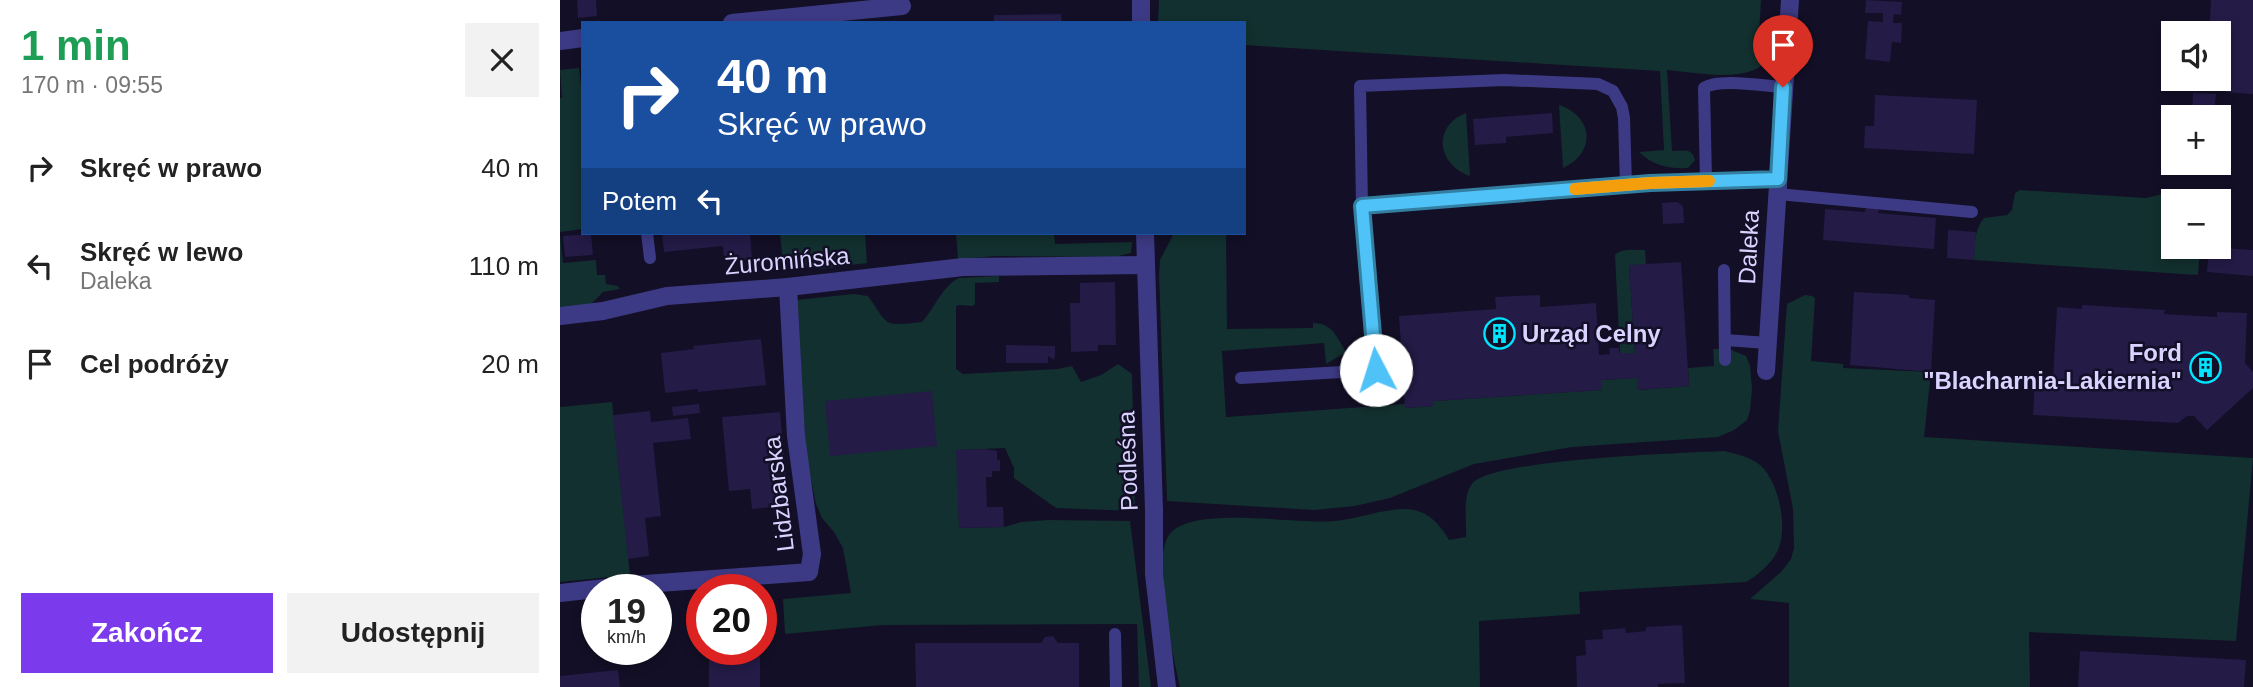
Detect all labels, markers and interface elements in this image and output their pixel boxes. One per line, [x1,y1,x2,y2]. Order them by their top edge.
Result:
pin [1753,15,1813,87]
map controls [2161,21,2231,259]
button: sound [2161,21,2231,91]
text: 1 min [21,22,131,69]
button: close [465,23,539,97]
icon: arrive [1764,26,1802,64]
icon: right [602,49,693,140]
text: 40 m [717,49,829,103]
text: 170 m · 09:55 [21,72,163,98]
button: + [2161,105,2231,175]
text: Skręć w prawo [717,106,927,142]
icon: right [21,149,59,187]
text: Skręć w prawo [80,153,262,183]
text: 40 m [481,153,539,183]
icon: left [691,182,729,220]
text: Potem [602,186,677,216]
button: − [2161,189,2231,259]
street label: Daleka [1733,208,1764,285]
text: Skręć w lewo [80,237,243,267]
street label: Żuromińska [723,242,851,279]
icon: left [21,247,59,285]
text: 110 m [469,251,539,281]
text: Daleka [80,268,152,294]
building icon: Urząd Celny [1482,317,1516,351]
place label: Urząd Celny [1522,320,1661,347]
position arrow [1339,333,1413,407]
place label: Ford "Blacharnia-Lakiernia" [1923,339,2182,394]
icon: arrive [21,345,59,383]
text: Cel podróży [80,349,229,379]
text: 20 m [481,349,539,379]
building icon: Ford "Blacharnia-Lakiernia" [2188,350,2222,384]
street label: Podleśna [1112,410,1143,511]
street label: Lidzbarska [758,434,799,553]
speed limit sign: 20 [686,574,777,665]
text: 19 [607,591,646,630]
button: Zakończ [21,593,273,673]
button: Udostępnij [287,593,539,673]
text: km/h [607,627,646,647]

